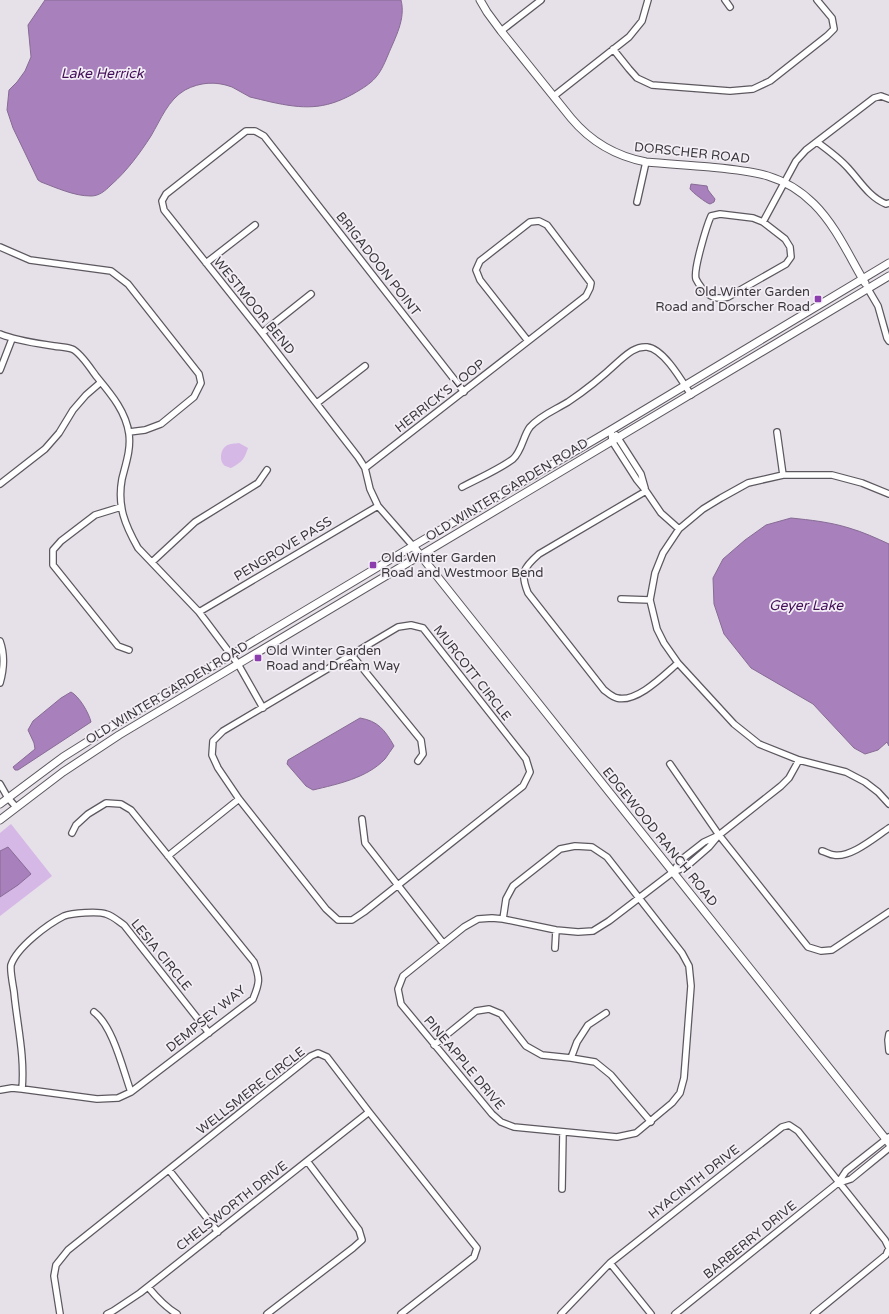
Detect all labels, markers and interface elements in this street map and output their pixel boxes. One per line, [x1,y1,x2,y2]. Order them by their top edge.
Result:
water label: Lake Herrick [61,65,145,82]
street label: DORSCHER ROAD [633,139,751,167]
street label: BRIGADOON POINT [332,209,424,319]
street label: WESTMOOR BEND [210,254,298,358]
place label: Old Winter Garden Road and Dorscher Road [655,284,810,315]
marker: Old Winter Garden Road and Dorscher Road [813,294,823,304]
street label: HERRICK'S LOOP [392,356,488,436]
street label: OLD WINTER GARDEN ROAD [423,435,591,545]
street label: PENGROVE PASS [231,513,335,585]
place label: Old Winter Garden Road and Westmoor Bend [381,550,543,581]
marker: Old Winter Garden Road and Westmoor Bend [368,560,378,570]
water label: Geyer Lake [769,597,844,614]
street label: MURCOTT CIRCLE [430,622,514,724]
street label: OLD WINTER GARDEN ROAD [83,638,251,748]
place label: Old Winter Garden Road and Dream Way [266,643,400,674]
marker: Old Winter Garden Road and Dream Way [253,653,263,663]
street label: EDGEWOOD RANCH ROAD [599,764,721,910]
street label: LESIA CIRCLE [127,916,195,994]
street label: DEMPSEY WAY [163,982,249,1056]
street label: PINEAPPLE DRIVE [420,1013,508,1113]
street label: WELLSMERE CIRCLE [194,1044,308,1138]
street label: HYACINTH DRIVE [645,1141,743,1223]
street label: CHELSWORTH DRIVE [173,1158,291,1254]
street label: BARBERRY DRIVE [700,1197,800,1283]

